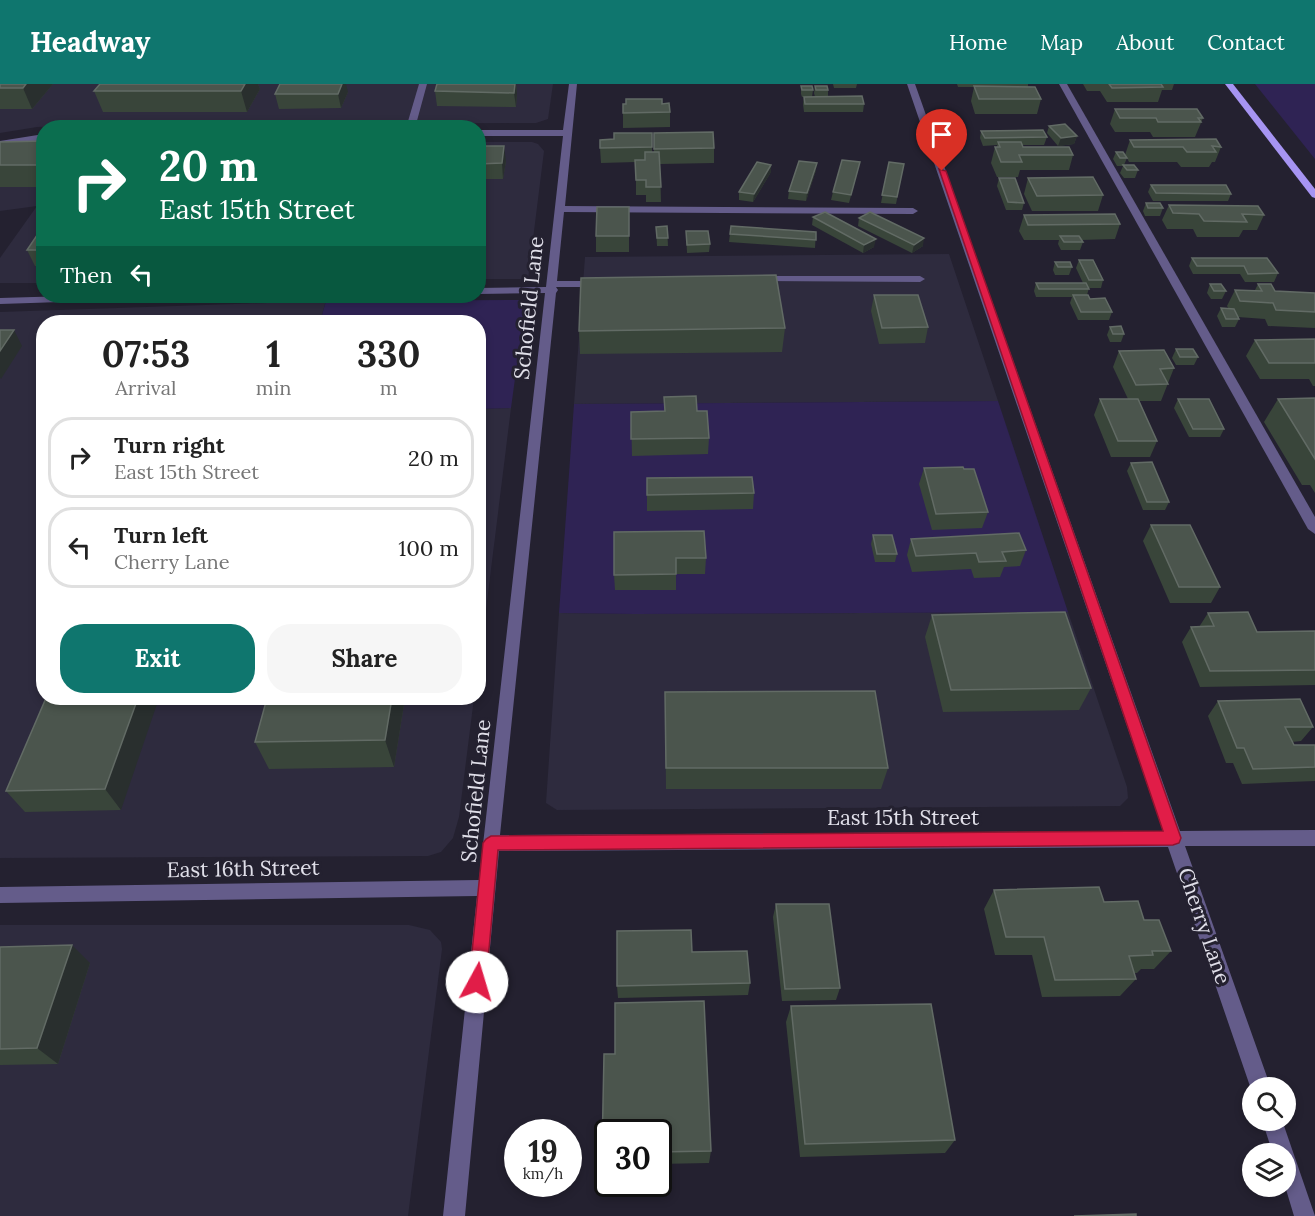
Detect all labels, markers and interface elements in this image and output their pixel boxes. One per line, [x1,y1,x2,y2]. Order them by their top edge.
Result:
text: Headway [30,24,150,60]
text: Home [949,29,1007,56]
text: Map [1040,29,1083,56]
text: About [1116,29,1174,56]
text: Contact [1207,29,1285,56]
pin [916,109,967,171]
icon: arrive [925,118,958,151]
text: 20 m [159,139,258,193]
icon: right [60,144,138,222]
text: East 15th Street [159,192,355,226]
street label: Schofield Lane [508,235,549,381]
icon: left [125,258,158,291]
text: Then [60,261,113,289]
text: 07:53 [102,331,190,377]
text: 1 [266,331,281,377]
text: 330 [357,331,420,377]
text: Arrival [115,375,176,400]
text: min [256,375,291,400]
text: m [380,375,398,400]
text: Turn right [114,431,225,459]
icon: right [63,441,96,474]
text: 20 m [408,444,459,472]
text: East 15th Street [114,459,259,484]
text: Turn left [114,521,208,549]
icon: left [63,531,96,564]
text: 100 m [398,534,459,562]
text: Cherry Lane [114,549,230,574]
button: Exit [60,624,255,693]
button: Share [267,624,462,693]
street label: Schofield Lane [455,718,496,864]
street label: East 15th Street [827,804,980,831]
street label: East 16th Street [166,854,320,883]
street label: Cherry Lane [1172,864,1237,988]
position arrow [445,950,509,1014]
map controls [1242,1077,1296,1197]
button: search [1242,1077,1296,1131]
speed limit sign: 30 [594,1119,672,1197]
text: 19 [528,1132,558,1170]
button: layers [1242,1143,1296,1197]
text: km/h [523,1164,563,1183]

